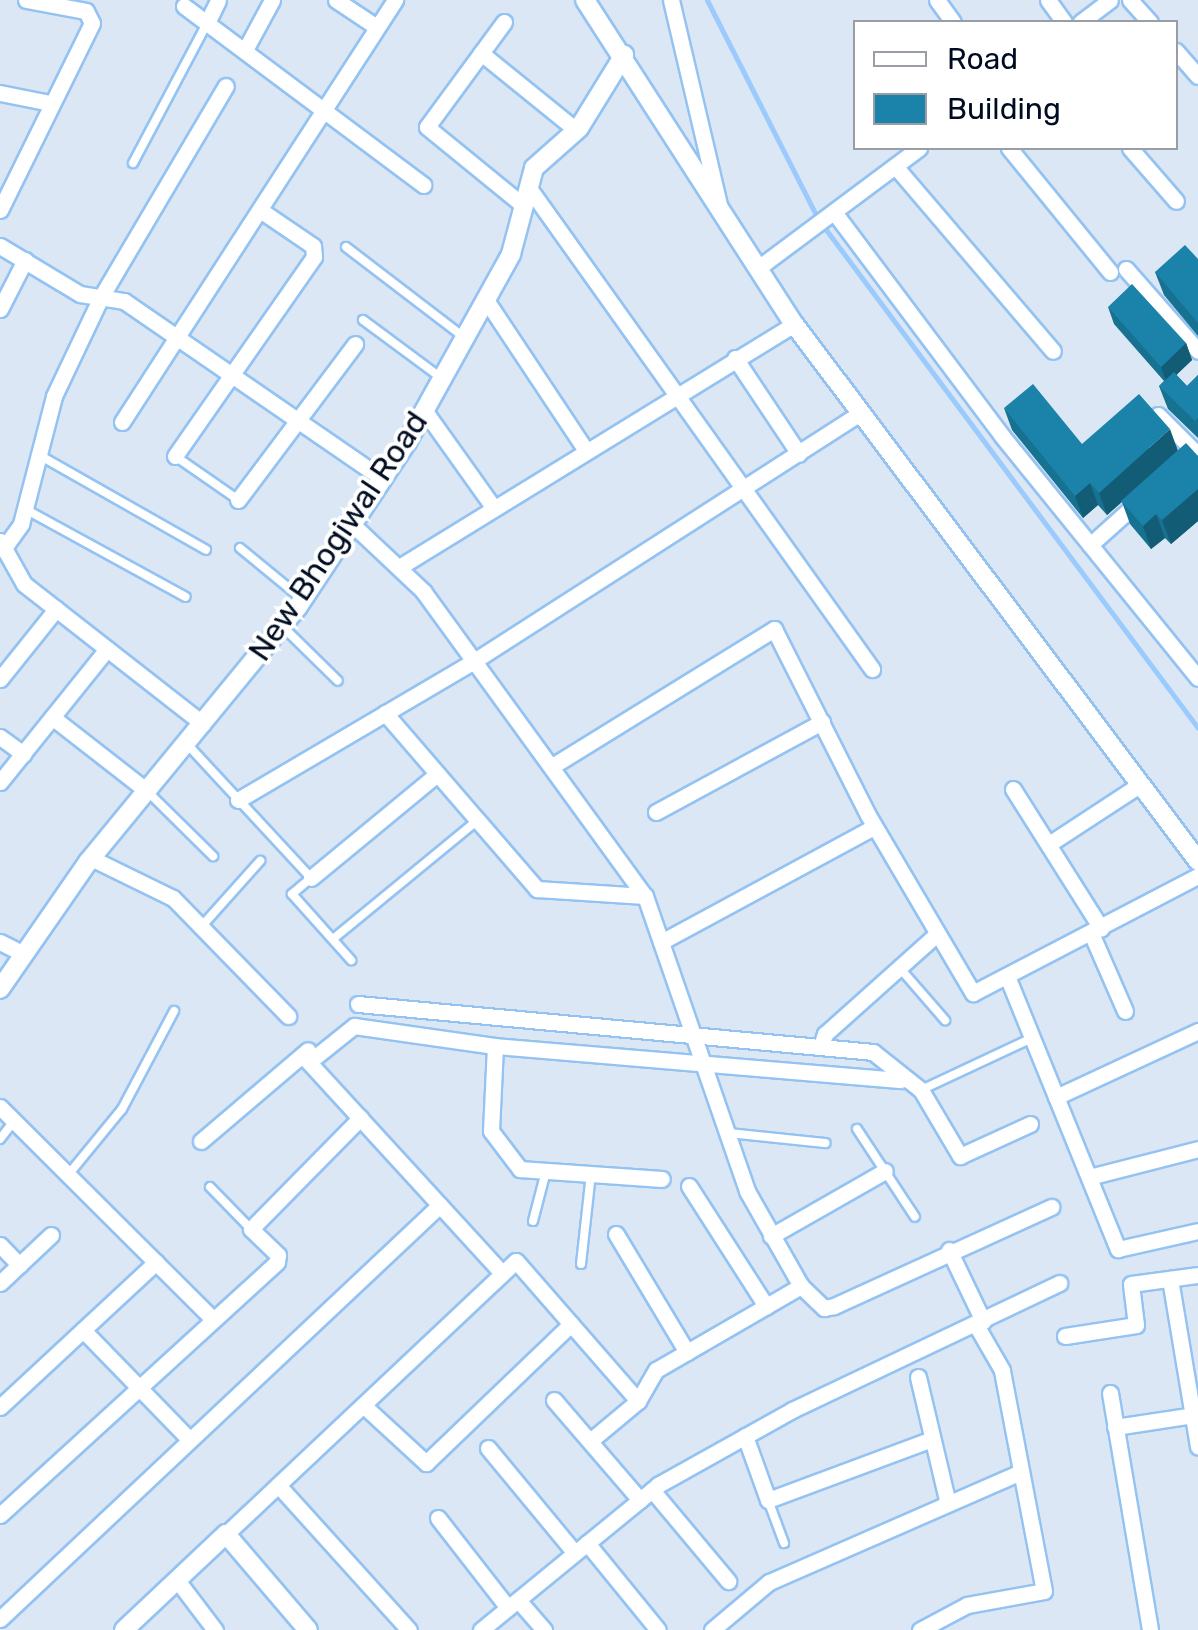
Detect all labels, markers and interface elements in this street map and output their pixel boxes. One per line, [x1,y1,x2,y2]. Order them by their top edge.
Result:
legend [853,20,1178,150]
text: Road [947,41,1018,77]
text: Building [947,91,1061,127]
street label: New Bhogiwal Road [240,404,436,668]

